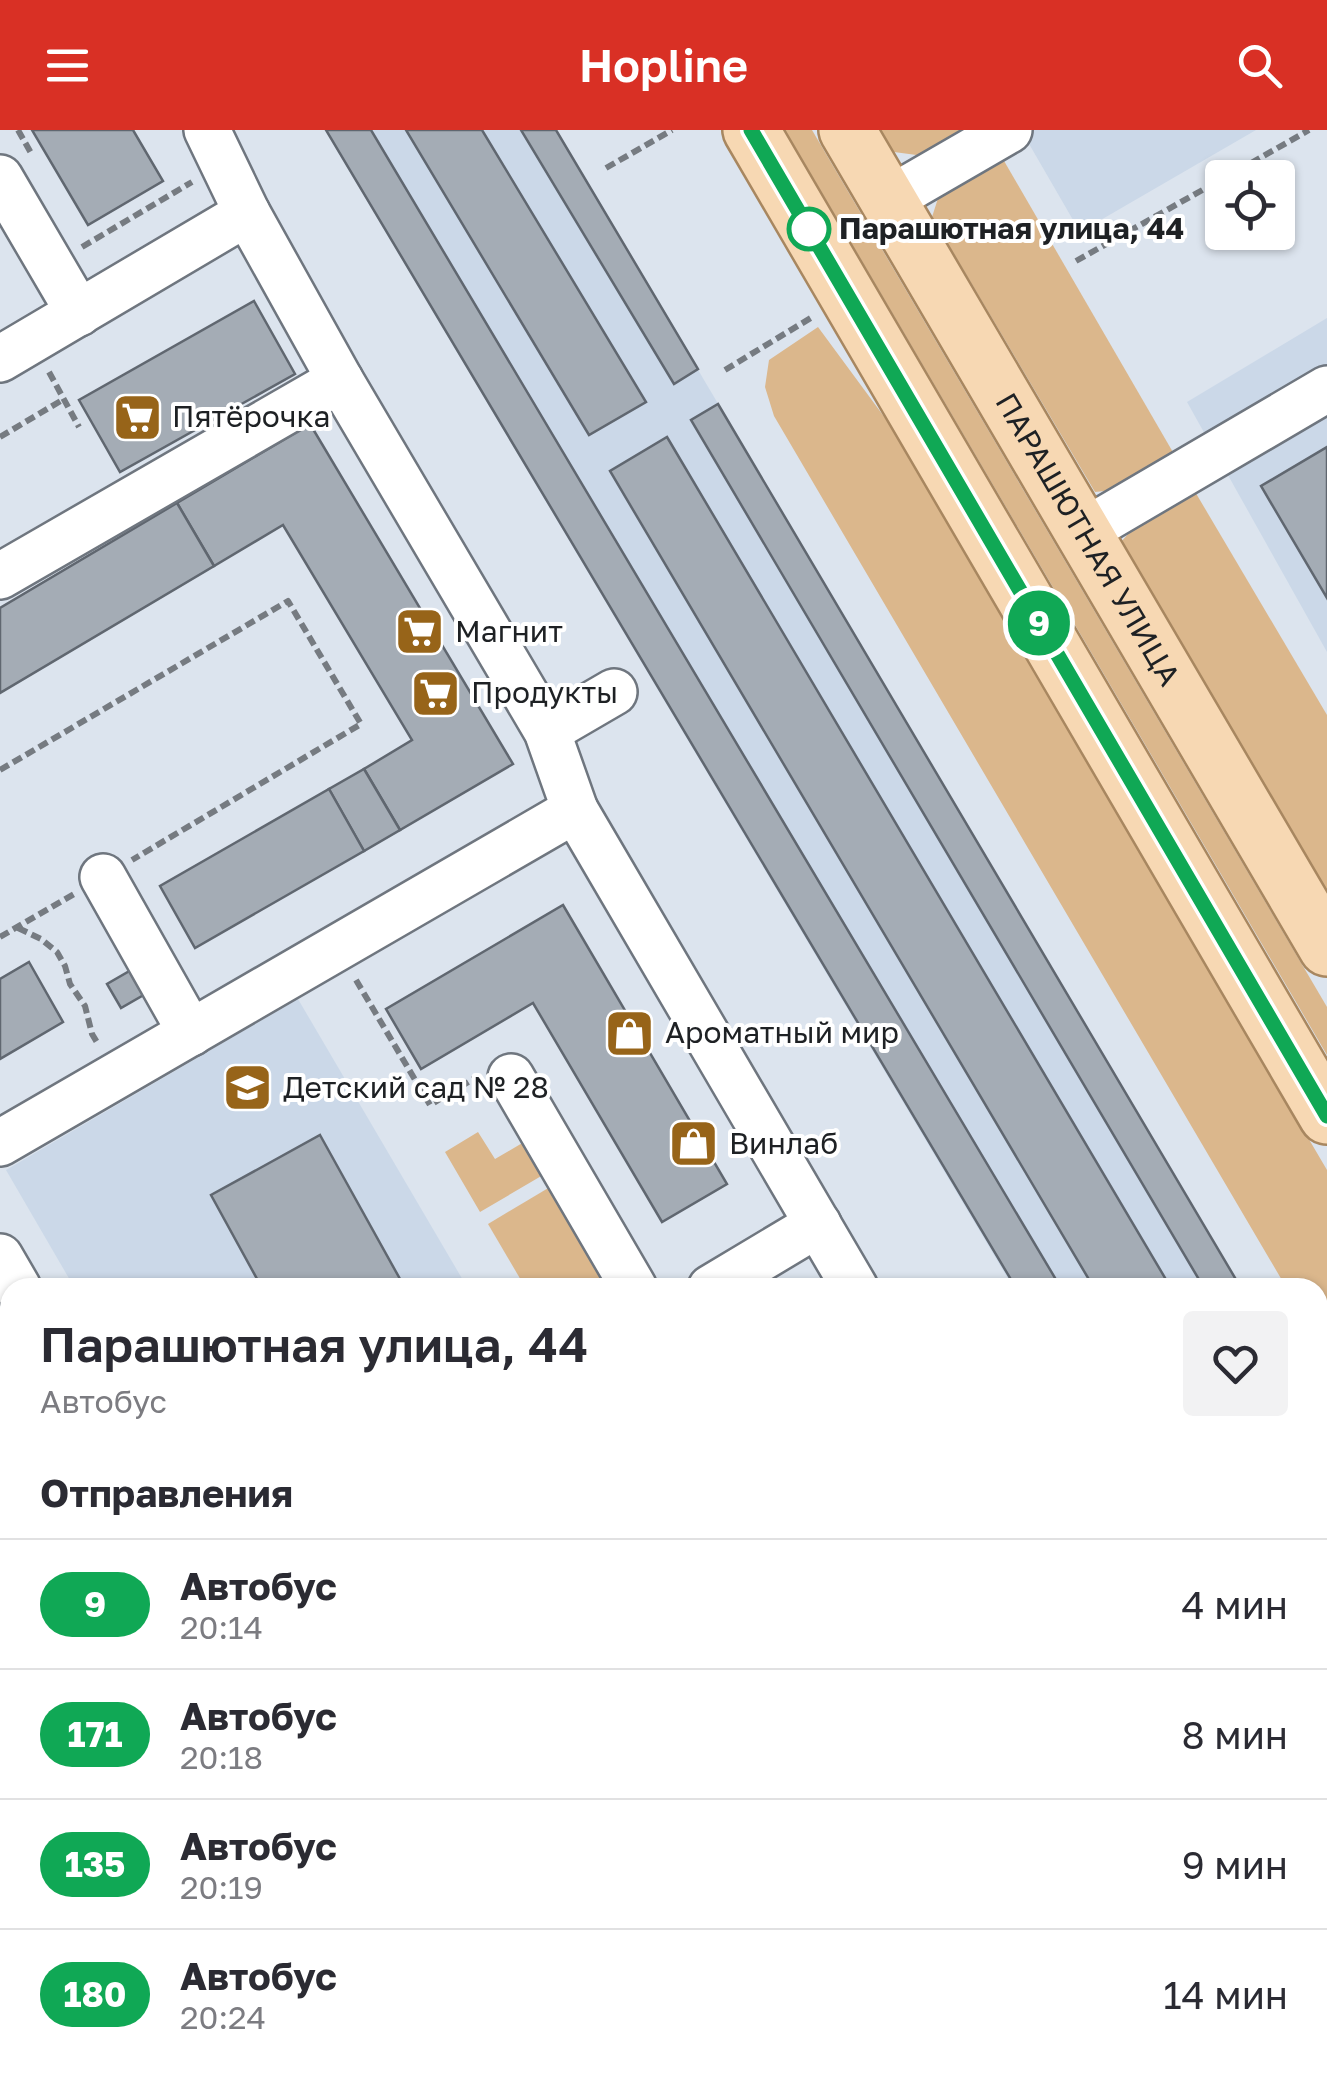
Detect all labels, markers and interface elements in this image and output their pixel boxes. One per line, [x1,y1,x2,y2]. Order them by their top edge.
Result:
icon: menu [40,38,95,93]
text: Hopline [579,38,748,92]
icon: search [1232,38,1287,93]
map controls [1205,160,1295,250]
button: locate [1205,160,1295,250]
marker: Парашютная улица, 44 [788,208,830,250]
place label: Парашютная улица, 44 [839,210,1184,246]
street label: ПАРАШЮТНАЯ УЛИЦА [988,386,1188,692]
supermarket icon: Пятёрочка [111,391,163,443]
place label: Пятёрочка [172,398,330,434]
line badge: 9 [1006,590,1072,656]
text: 9 [1028,602,1050,644]
supermarket icon: Магнит [394,606,446,658]
place label: Магнит [455,613,563,649]
supermarket icon: Продукты [410,667,462,719]
place label: Продукты [471,674,618,710]
shop icon: Ароматный мир [604,1007,656,1059]
place label: Ароматный мир [665,1014,899,1050]
school or university icon: Детский сад № 28 [222,1062,274,1114]
place label: Детский сад № 28 [283,1069,549,1105]
shop icon: Винлаб [668,1118,720,1170]
place label: Винлаб [729,1125,838,1161]
button: heart [1183,1311,1288,1416]
text: Парашютная улица, 44 [40,1315,589,1373]
text: Автобус [40,1382,167,1420]
text: Отправления [40,1470,293,1515]
text: Автобус [180,1563,337,1608]
text: 4 мин [1182,1582,1288,1627]
text: 9 [84,1583,106,1625]
text: 20:14 [180,1608,263,1646]
text: Автобус [180,1693,337,1738]
text: 8 мин [1182,1712,1288,1757]
text: 171 [67,1713,123,1755]
text: 20:18 [180,1738,263,1776]
text: Автобус [180,1823,337,1868]
text: 9 мин [1182,1842,1288,1887]
text: 135 [65,1843,125,1885]
text: 20:19 [180,1868,263,1906]
text: Автобус [180,1953,337,1998]
text: 14 мин [1163,1972,1288,2017]
text: 180 [63,1973,127,2015]
text: 20:24 [180,1998,266,2036]

